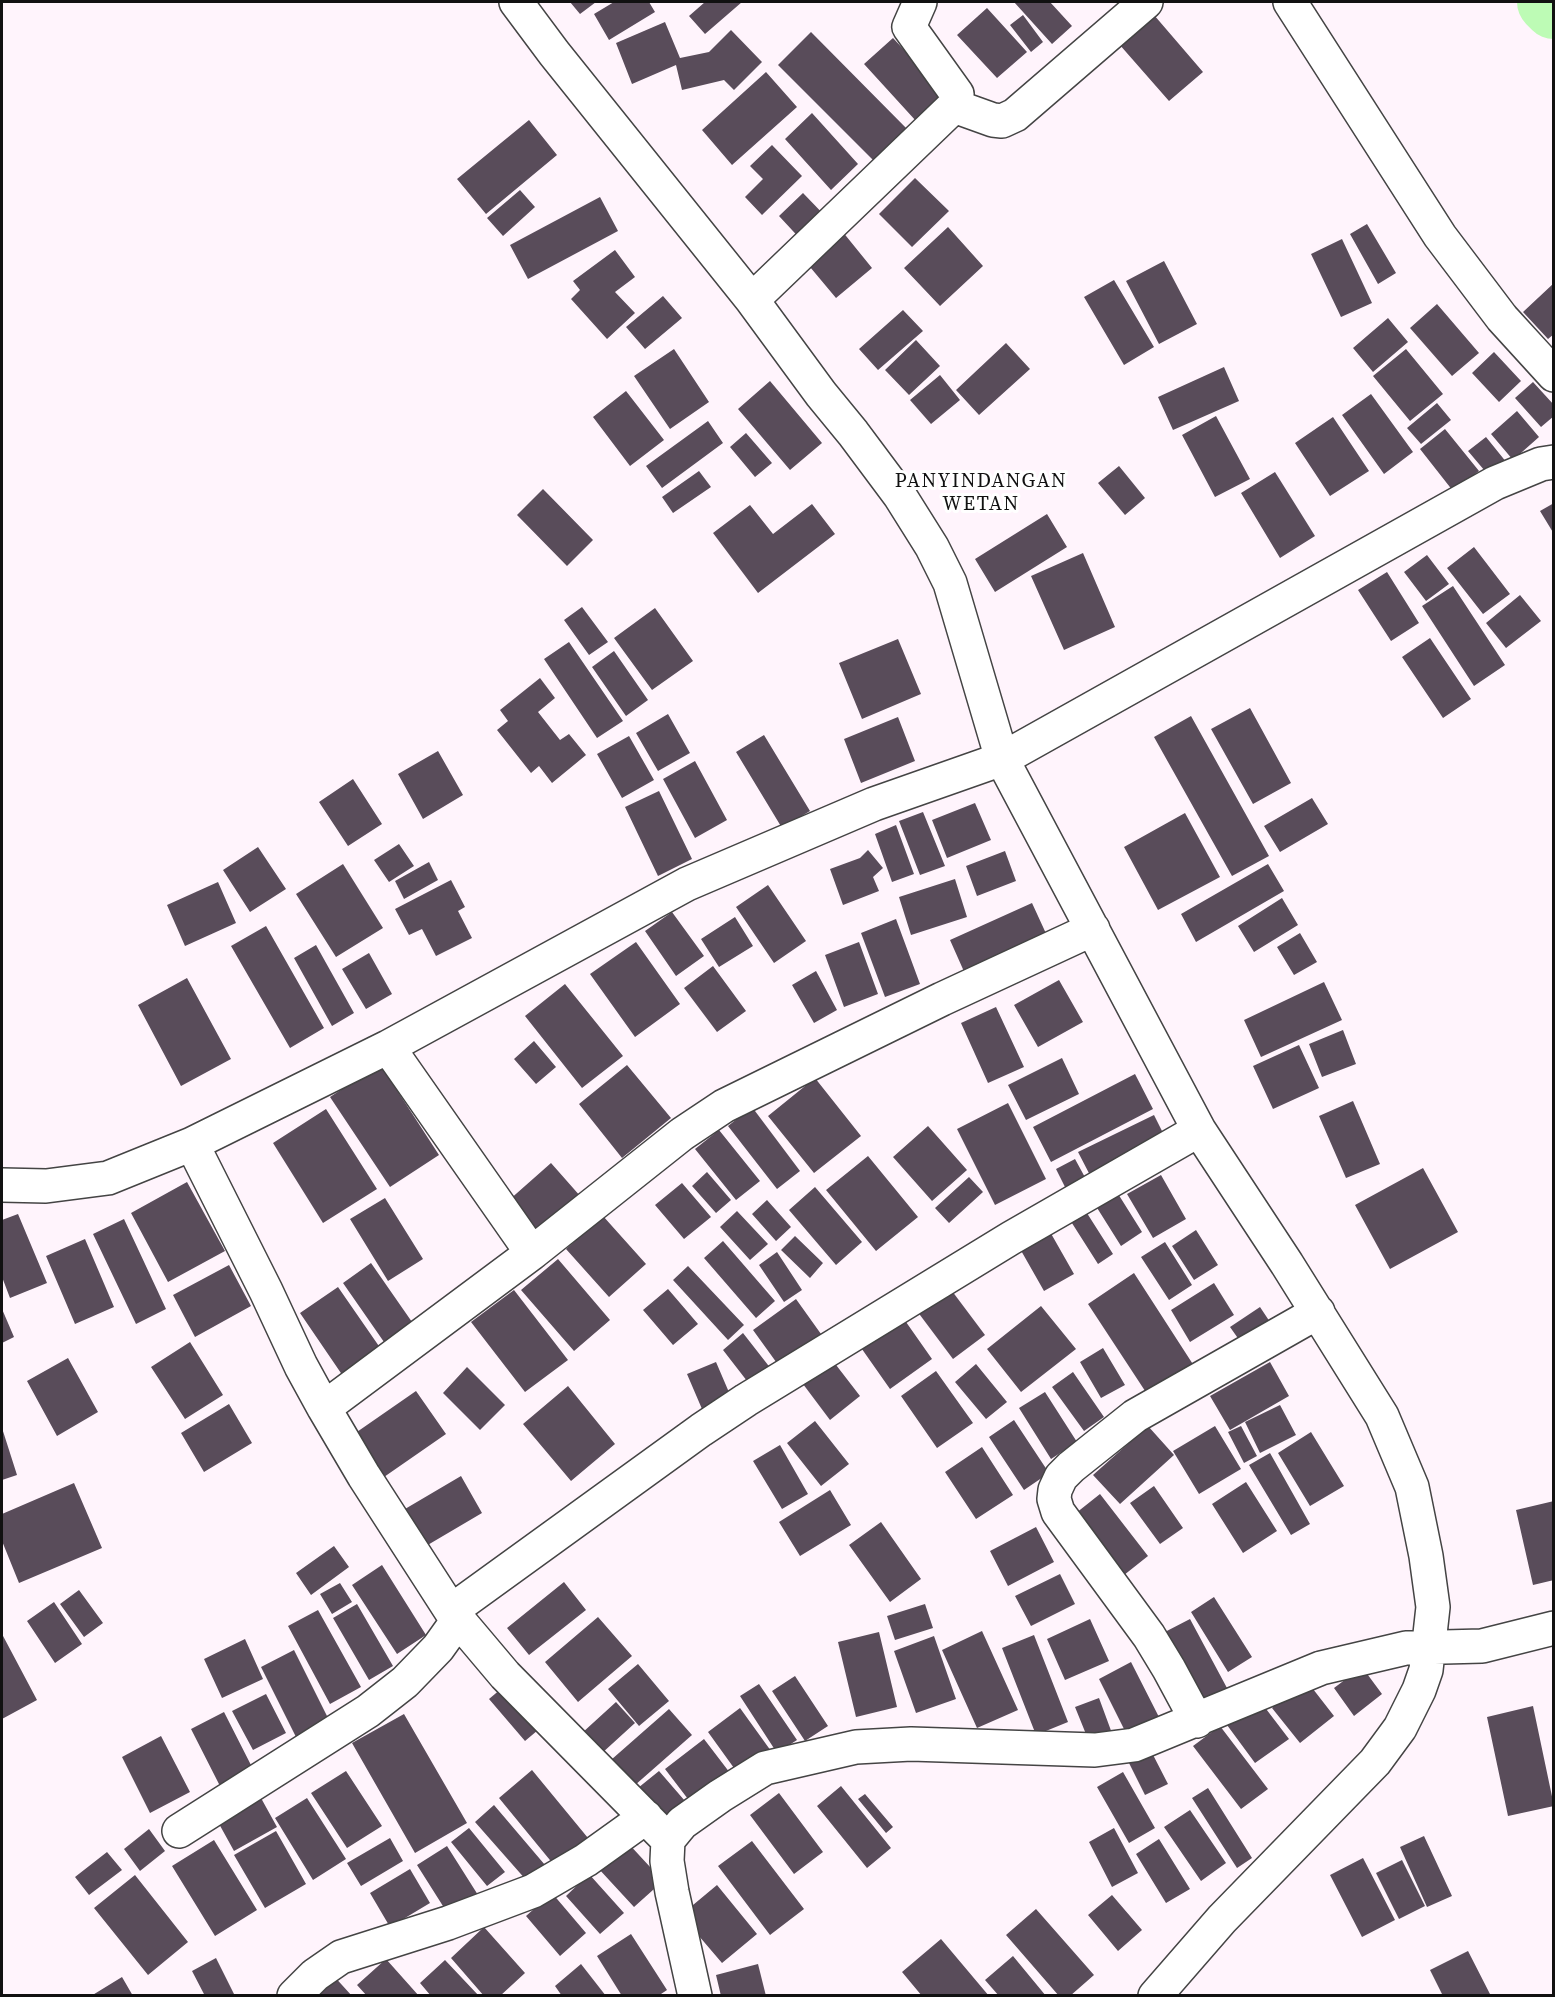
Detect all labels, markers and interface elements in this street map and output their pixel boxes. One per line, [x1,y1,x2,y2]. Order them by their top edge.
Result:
district label: PANYINDANGAN WETAN [895,470,1067,517]

